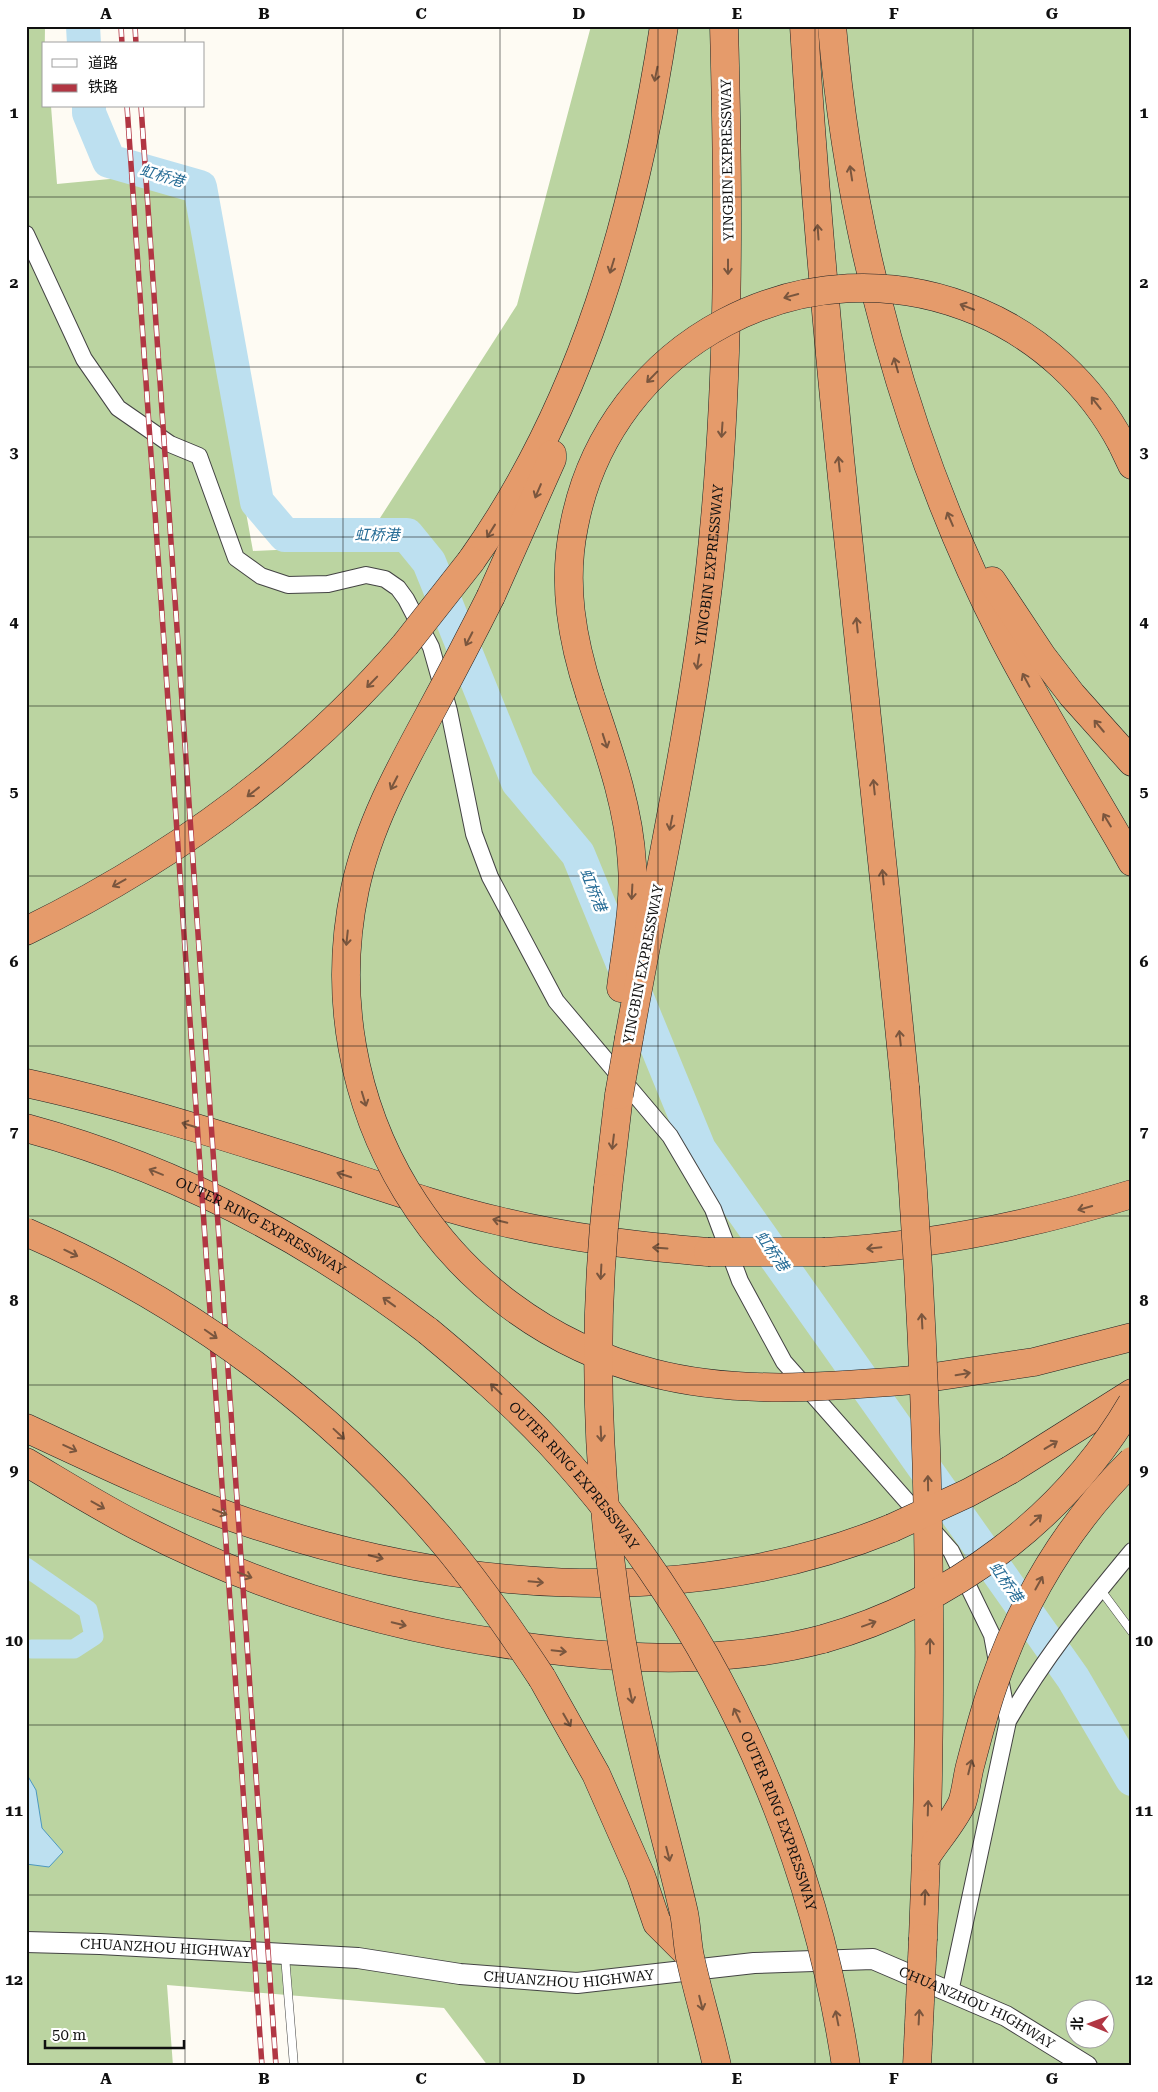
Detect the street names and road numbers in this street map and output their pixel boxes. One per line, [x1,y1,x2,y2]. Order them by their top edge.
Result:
street label: YINGBIN EXPRESSWAY [718,78,736,241]
street label: YINGBIN EXPRESSWAY [692,483,726,647]
street label: YINGBIN EXPRESSWAY [620,882,666,1045]
street label: OUTER RING EXPRESSWAY [173,1174,349,1279]
street label: OUTER RING EXPRESSWAY [506,1398,643,1553]
street label: OUTER RING EXPRESSWAY [737,1729,820,1913]
street label: CHUANZHOU HIGHWAY [80,1935,252,1960]
street label: CHUANZHOU HIGHWAY [897,1963,1058,2052]
street label: CHUANZHOU HIGHWAY [483,1966,656,1991]

